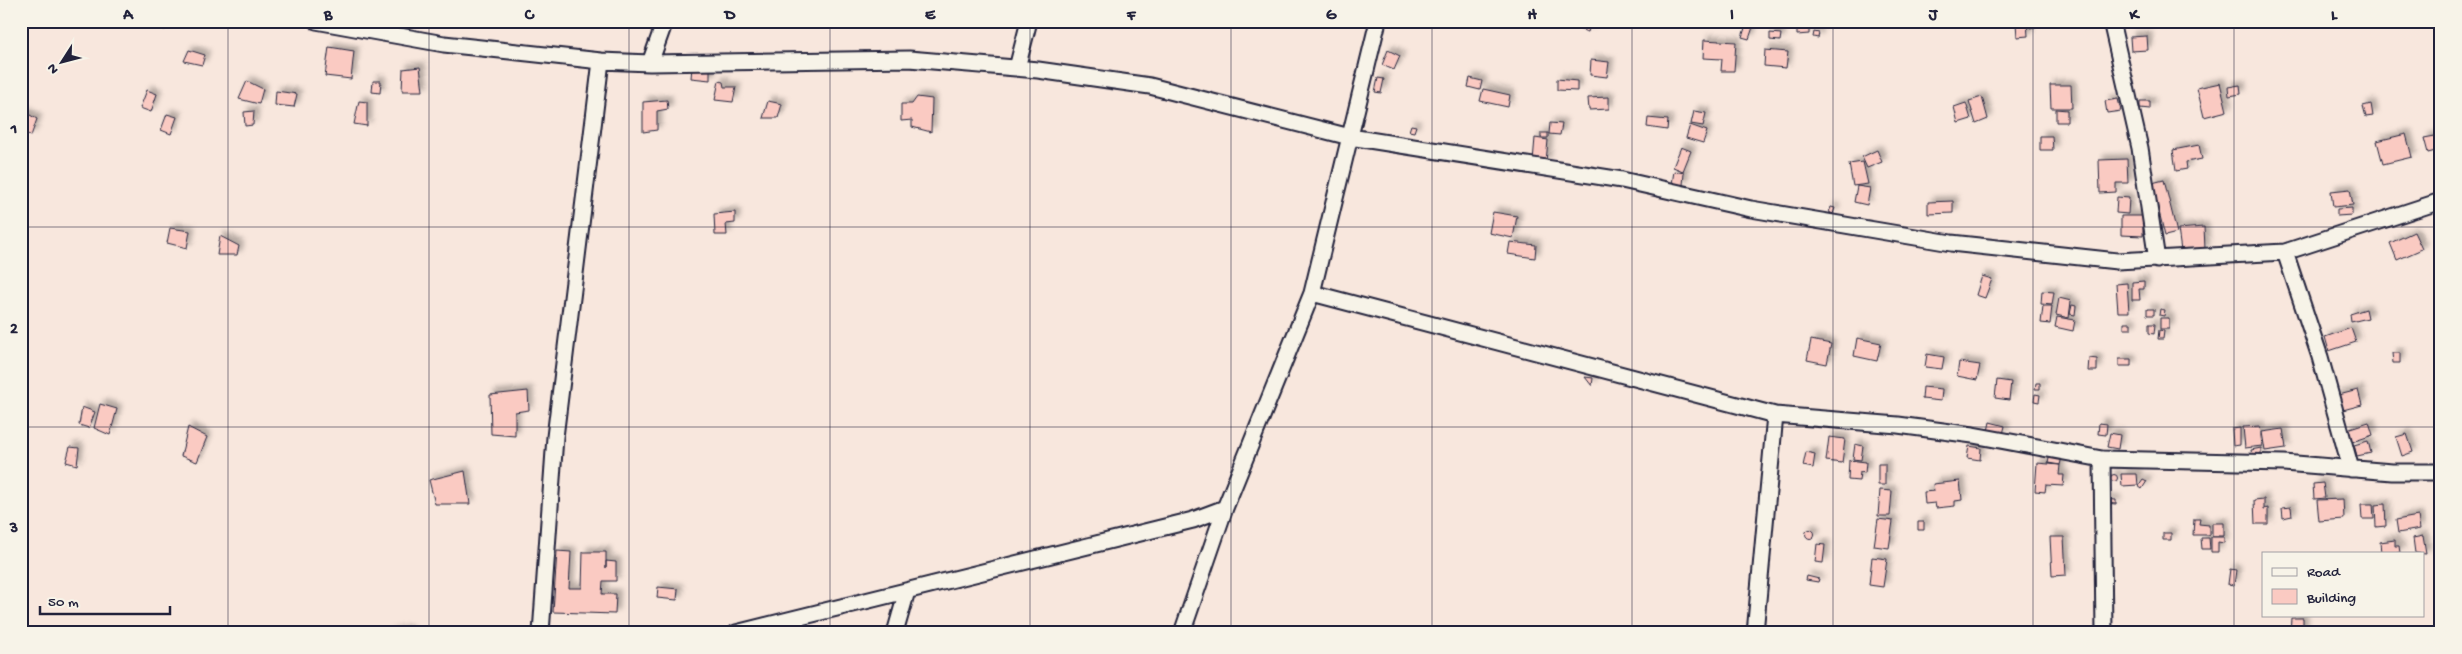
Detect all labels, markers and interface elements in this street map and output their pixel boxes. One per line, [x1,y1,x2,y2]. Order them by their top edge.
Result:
text: A [122,7,134,26]
text: B [323,7,333,26]
text: C [524,7,535,26]
text: D [723,7,736,26]
text: E [925,7,936,26]
text: F [1126,7,1137,26]
text: G [1326,7,1337,26]
text: H [1527,7,1537,26]
text: I [1730,7,1734,26]
text: J [1928,7,1939,26]
text: K [2129,7,2141,26]
text: L [2331,7,2338,26]
north arrow [38,38,88,88]
text: N [44,59,63,77]
text: 1 [10,121,17,140]
text: 2 [10,321,18,340]
text: 3 [9,520,18,539]
legend [2262,552,2424,616]
text: Road [2307,564,2341,582]
scale bar [40,584,170,616]
text: Building [2306,590,2356,608]
text: 50 m [48,594,79,612]

